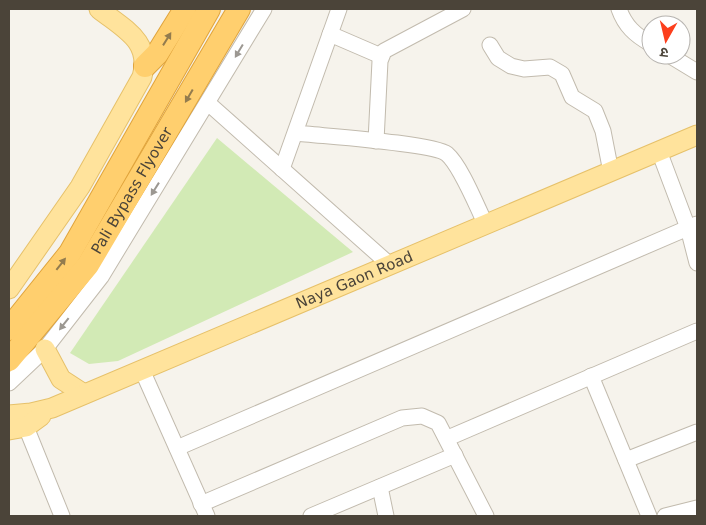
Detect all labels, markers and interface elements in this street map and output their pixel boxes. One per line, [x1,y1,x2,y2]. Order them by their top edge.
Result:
north arrow [641,15,691,65]
one-way arrow [162,32,171,45]
one-way arrow [235,44,244,57]
text: उ [658,44,669,61]
one-way arrow [184,90,193,103]
street label: Pali Bypass Flyover [88,123,177,257]
one-way arrow [150,183,160,196]
street label: Naya Gaon Road [293,247,416,313]
one-way arrow [56,257,66,271]
one-way arrow [59,317,70,330]

